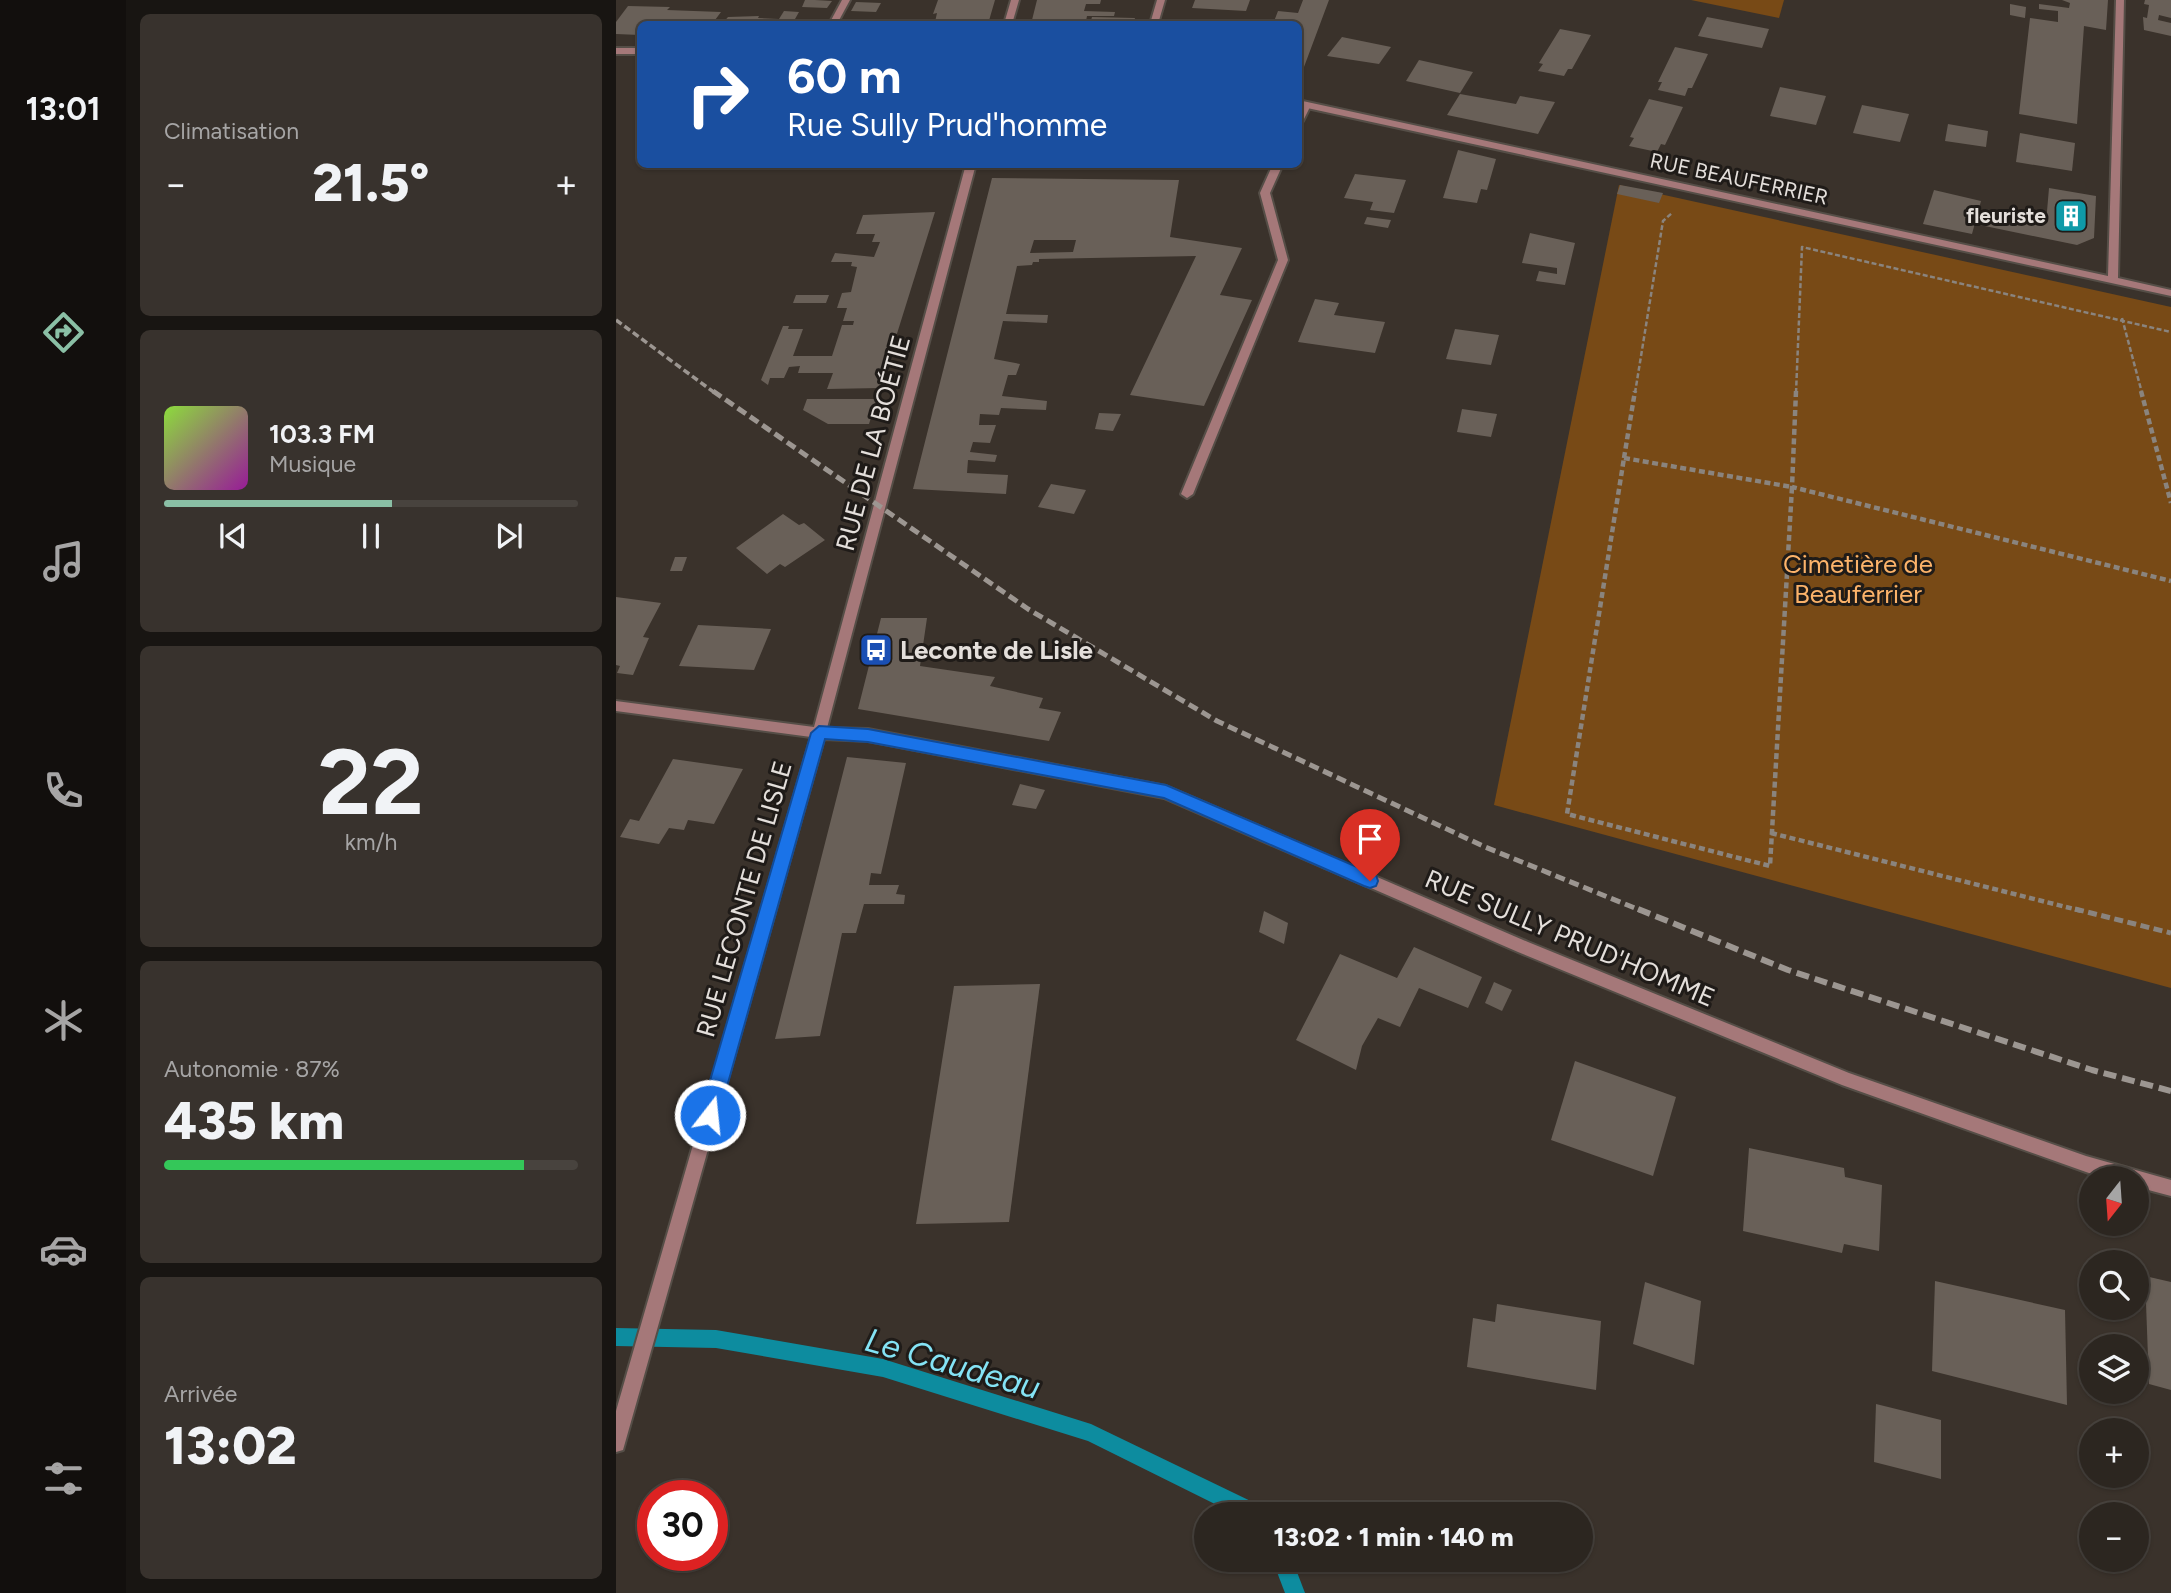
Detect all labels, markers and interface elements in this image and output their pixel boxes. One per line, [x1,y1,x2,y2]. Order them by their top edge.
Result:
text: 60 m [787,46,902,105]
icon: right [672,49,763,140]
text: 13:01 [25,90,101,128]
text: Rue Sully Prud'homme [787,106,1107,144]
text: Climatisation [164,117,299,145]
street label: RUE BEAUFERRIER [1648,147,1830,210]
text: 21.5° [313,152,429,214]
text: − [164,161,188,207]
text: + [554,161,578,207]
building icon: fleuriste [2052,197,2090,235]
place label: fleuriste [1966,203,2046,228]
icon: directions [39,308,88,357]
street label: RUE DE LA BOÉTIE [829,332,917,554]
text: 103.3 FM [269,418,375,450]
text: Musique [269,450,356,478]
icon: previous [214,517,252,555]
icon: pause [352,517,390,555]
icon: next [490,517,528,555]
icon: music [39,537,88,586]
park label: Cimetière de Beauferrier [1783,548,1933,610]
bus stop icon: Leconte de Lisle [857,631,895,669]
place label: Leconte de Lisle [900,634,1093,666]
text: 22 [318,728,424,837]
street label: RUE LECONTE DE LISLE [689,757,799,1041]
icon: phone [39,766,88,815]
pin [1340,809,1400,881]
icon: arrive [1351,820,1389,858]
text: km/h [345,828,397,856]
street label: RUE SULLY PRUD'HOMME [1420,862,1720,1014]
icon: climate [39,996,88,1045]
text: Autonomie · 87% [164,1055,340,1083]
position arrow [673,1078,747,1152]
text: 435 km [164,1090,344,1152]
north arrow [2079,1166,2149,1236]
map controls [2079,1166,2149,1572]
icon: car [39,1225,88,1274]
button: search [2079,1250,2149,1320]
water label: Le Caudeau [861,1320,1045,1407]
button: layers [2079,1334,2149,1404]
text: Arrivée [164,1380,237,1408]
text: 13:02 [164,1415,297,1477]
button: + [2079,1418,2149,1488]
icon: filters [39,1454,88,1503]
speed limit sign: 30 [637,1480,728,1571]
button: − [2079,1502,2149,1572]
text: 13:02 · 1 min · 140 m [1273,1521,1514,1553]

